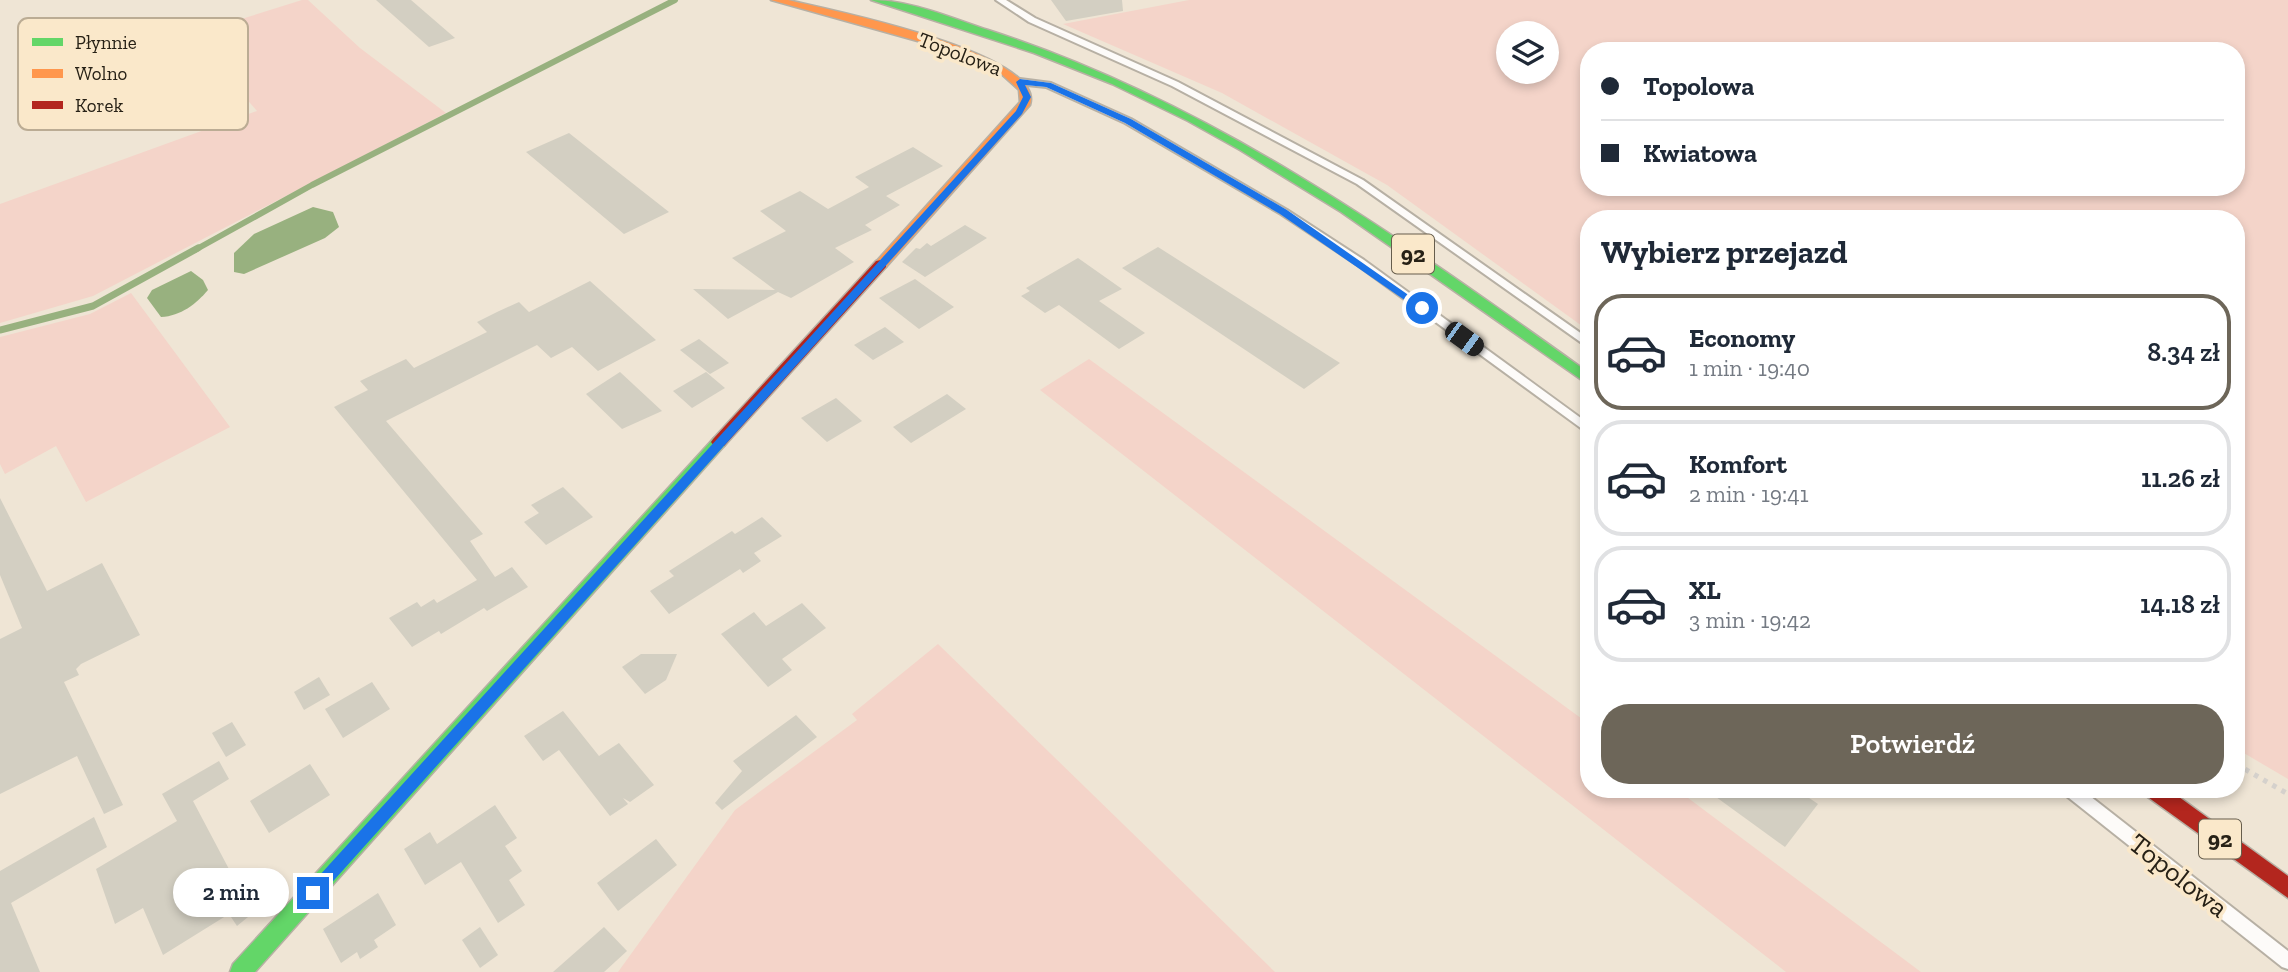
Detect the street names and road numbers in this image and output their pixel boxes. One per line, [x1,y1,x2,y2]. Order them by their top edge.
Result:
street label: Topolowa [915,26,1005,81]
road number: 92 [1392,234,1434,274]
road number: 92 [2199,820,2241,859]
street label: Topolowa [2123,827,2235,924]

